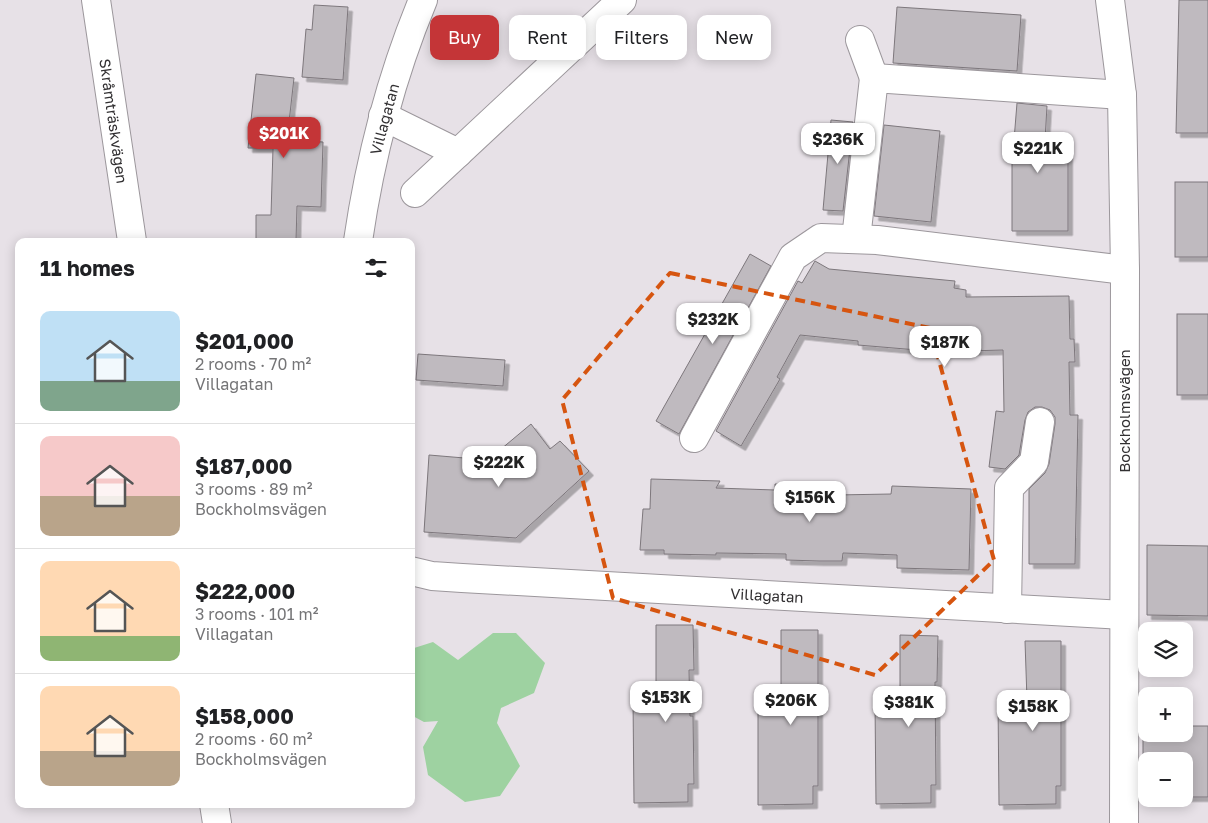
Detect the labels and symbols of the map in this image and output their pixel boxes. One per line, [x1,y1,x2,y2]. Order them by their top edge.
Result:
street label: Skråmträskvägen [96,57,132,185]
street label: Villagatan [366,81,402,157]
pin: $201K [249,116,319,159]
pin: $236K [803,122,873,165]
pin: $221K [1003,132,1073,174]
pin: $232K [678,302,748,345]
pin: $187K [910,326,980,368]
street label: Bockholmsvägen [1115,349,1133,473]
pin: $222K [464,446,534,488]
pin: $156K [775,480,845,523]
street label: Villagatan [730,584,804,606]
pin: $153K [631,680,701,723]
pin: $206K [756,684,826,726]
pin: $381K [874,686,944,728]
pin: $158K [998,690,1068,732]

